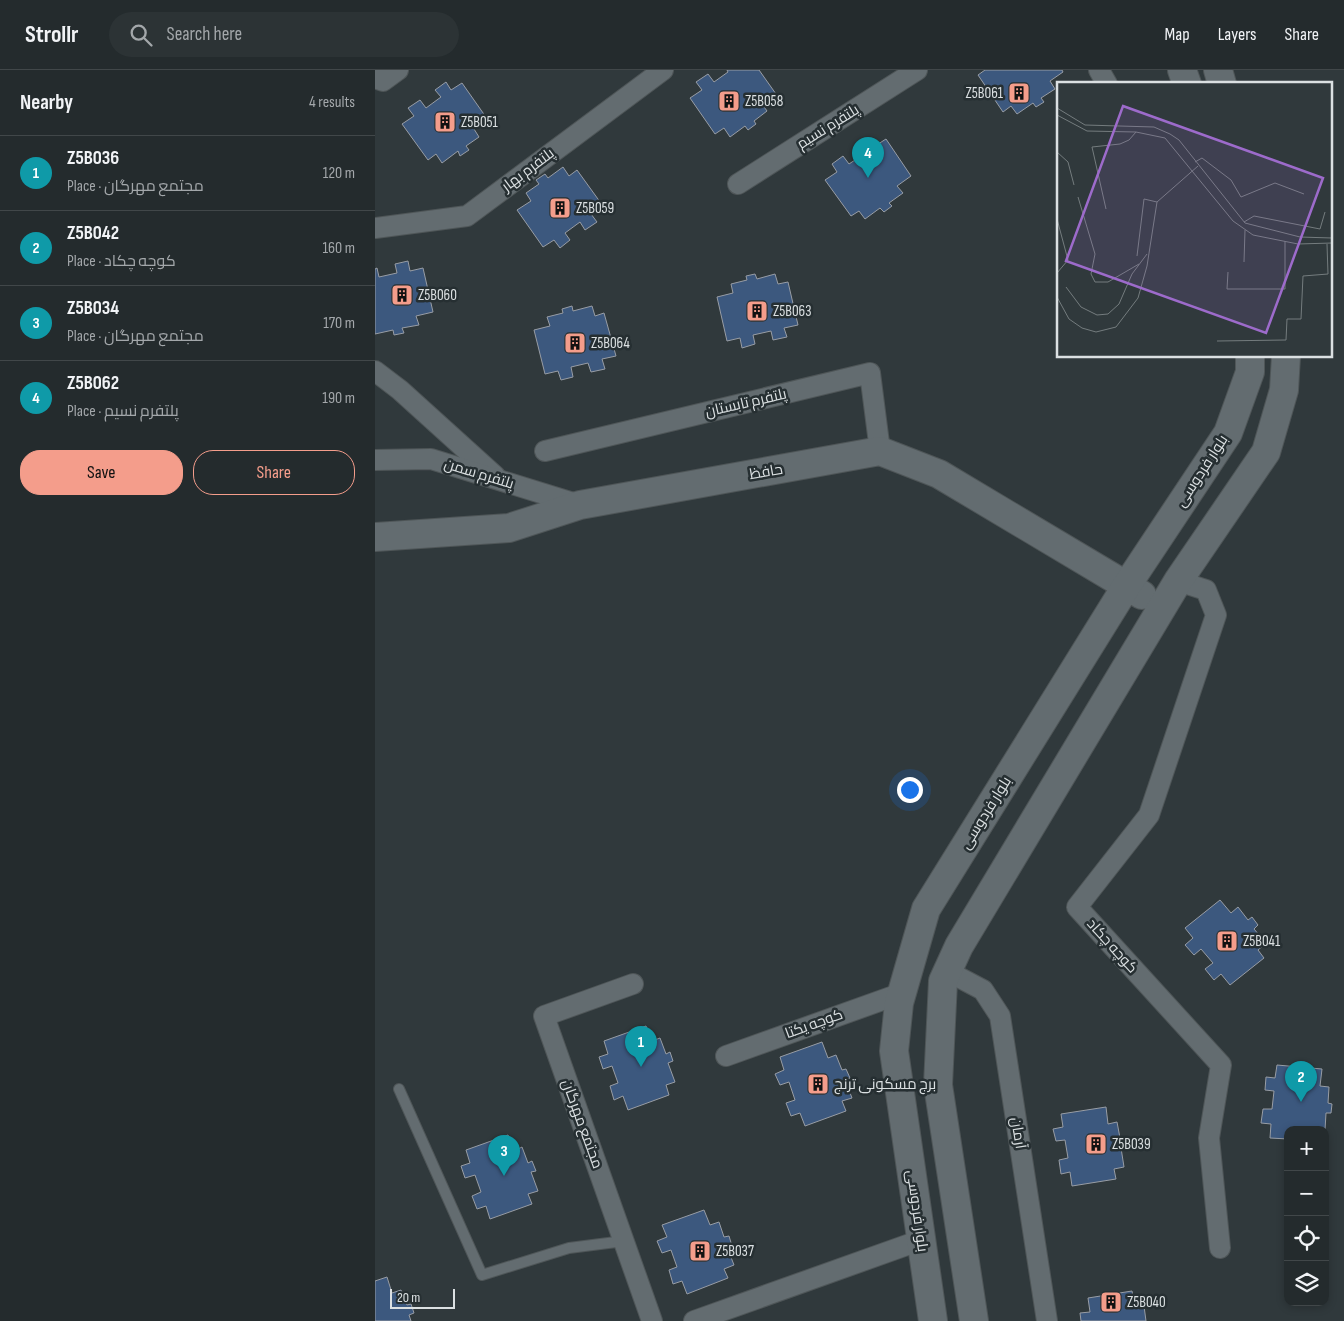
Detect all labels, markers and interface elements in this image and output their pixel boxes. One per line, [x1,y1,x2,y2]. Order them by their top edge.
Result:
search box [109,12,459,57]
text: Strollr [25,20,79,49]
icon: search [127,21,155,49]
text: Search here [167,23,242,46]
text: Map [1165,24,1190,45]
text: Layers [1218,24,1257,45]
text: Share [1285,24,1319,45]
building icon: Z5B061 [1007,81,1031,105]
inset map [1057,82,1331,358]
place label: Z5B061 [966,84,1004,103]
building icon: Z5B058 [717,89,741,113]
text: Nearby [20,90,73,115]
place label: Z5B058 [745,92,783,111]
text: 4 results [309,93,355,112]
street label: پلتفرم نسیم [793,100,863,154]
building icon: Z5B051 [433,110,457,134]
place label: Z5B051 [461,113,499,132]
pin: 4 [852,137,884,178]
street label: پلتفرم بهار [497,144,558,197]
text: Z5B036 [67,147,119,170]
text: 1 [33,164,39,183]
text: 120 m [323,164,355,183]
text: Place · مجتمع مهرگان [67,177,204,196]
building icon: Z5B059 [548,196,572,220]
place label: Z5B059 [576,199,614,218]
text: Z5B042 [67,222,119,245]
text: 2 [32,239,40,258]
text: 160 m [322,239,355,258]
text: Place · کوچه چکاد [67,252,176,271]
building icon: Z5B060 [390,283,414,307]
place label: Z5B060 [418,286,457,305]
text: Z5B034 [67,297,119,320]
building icon: Z5B063 [745,299,769,323]
place label: Z5B063 [773,302,811,321]
text: 3 [32,314,40,333]
text: 170 m [323,314,355,333]
text: Place · مجتمع مهرگان [67,327,204,346]
building icon: Z5B064 [563,331,587,355]
place label: Z5B064 [591,334,630,353]
text: Z5B062 [67,372,119,395]
street label: پلتفرم تابستان [703,384,789,422]
text: 4 [32,389,40,408]
text: 190 m [322,389,355,408]
text: Place · پلتفرم نسیم [67,402,179,421]
street label: بلوار فردوسی [1172,431,1232,511]
button: Save [20,450,183,495]
button: Share [193,450,355,495]
street label: پلتفرم سمن [442,454,516,494]
street label: حافظ [748,460,784,484]
street label: بلوار فردوسی [956,773,1016,853]
your location [897,777,923,803]
street label: کوچه چکاد [1082,915,1142,977]
building icon: Z5B041 [1215,929,1239,953]
place label: Z5B041 [1243,932,1281,951]
street label: کوچه یکتا [782,1005,846,1043]
pin: 1 [625,1026,657,1067]
pin: 2 [1285,1061,1317,1102]
building icon: برج مسکونی ترنج [806,1072,830,1096]
place label: برج مسکونی ترنج [834,1075,936,1095]
street label: مجتمع مهرگان [556,1077,607,1172]
street label: آرمان [1006,1116,1030,1150]
map controls [1284,1126,1329,1306]
button: + [1284,1126,1329,1171]
building icon: Z5B039 [1084,1132,1108,1156]
pin: 3 [488,1135,520,1176]
place label: Z5B039 [1112,1135,1151,1154]
street label: بلوار فردوسی [902,1169,932,1253]
button: − [1284,1171,1329,1216]
button: locate [1284,1216,1329,1261]
building icon: Z5B037 [688,1239,712,1263]
place label: Z5B037 [716,1242,754,1261]
button: layers [1284,1261,1329,1306]
scale bar [390,1286,455,1309]
text: 20 m [397,1289,420,1306]
building icon: Z5B040 [1099,1290,1123,1314]
place label: Z5B040 [1127,1293,1166,1312]

